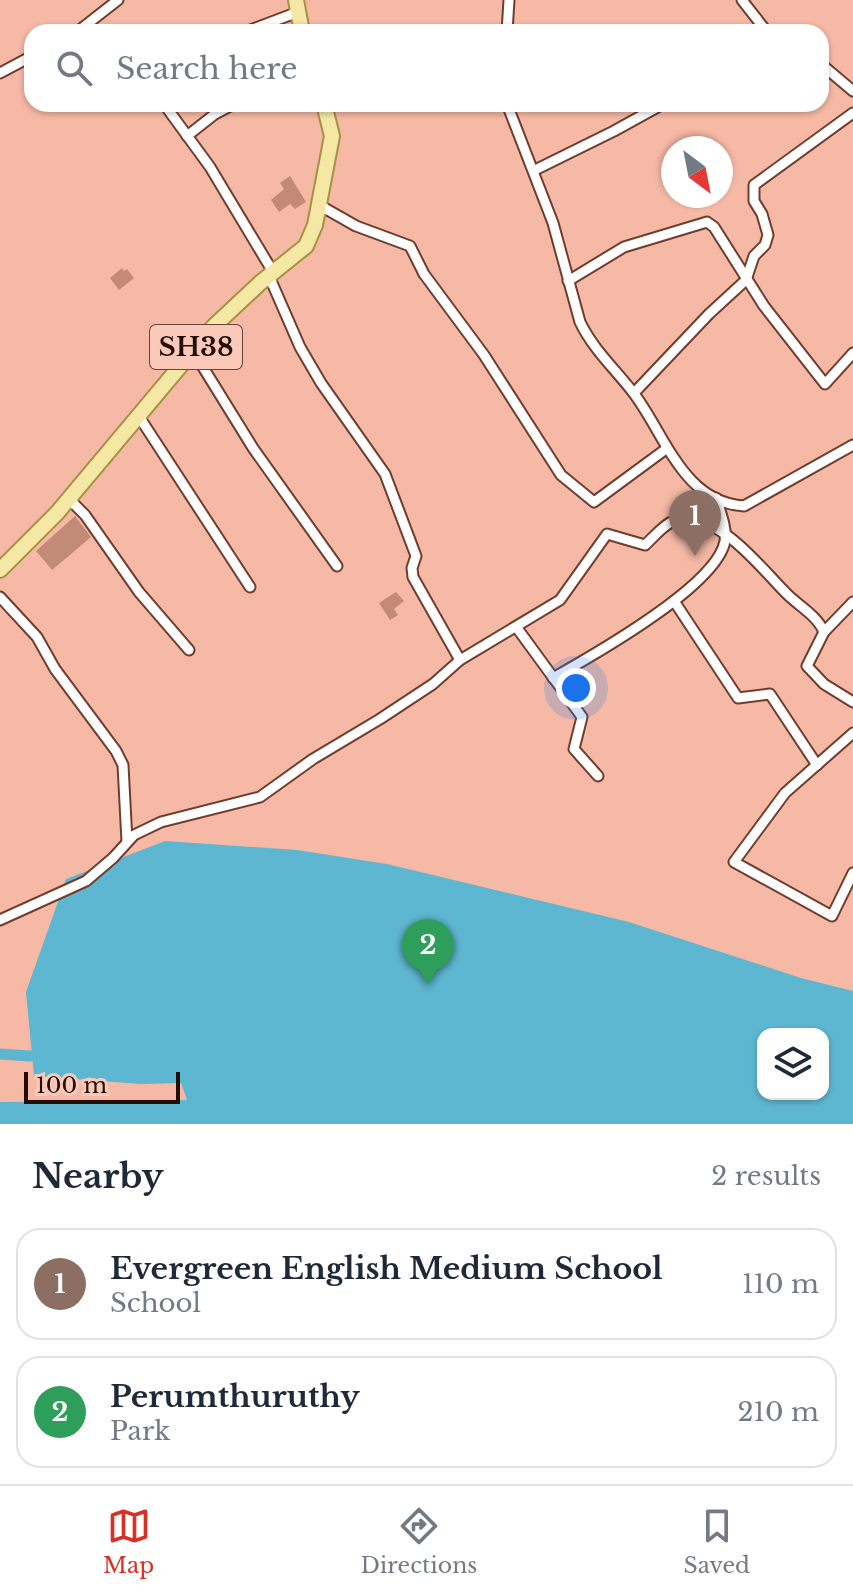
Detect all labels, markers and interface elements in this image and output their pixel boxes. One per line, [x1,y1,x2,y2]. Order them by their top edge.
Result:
search box [24,24,829,112]
icon: search [52,46,96,90]
text: Search here [116,50,297,87]
north arrow [661,136,733,208]
road number: SH38 [150,325,242,369]
pin: 1 [669,490,721,556]
your location [556,668,596,708]
pin: 2 [402,919,454,985]
map controls [757,1028,829,1100]
button: layers [757,1028,829,1100]
scale bar [24,1068,180,1104]
text: 100 m [36,1072,107,1099]
text: Nearby [32,1155,164,1197]
text: 2 results [711,1160,821,1192]
text: Evergreen English Medium School [110,1250,663,1287]
text: 1 [54,1268,66,1300]
text: 110 m [742,1268,819,1300]
text: School [110,1287,201,1319]
text: Perumthuruthy [110,1378,360,1415]
text: 2 [52,1396,68,1428]
text: 210 m [737,1396,819,1428]
text: Park [110,1415,170,1447]
tab: Map [103,1504,154,1579]
tab: Directions [360,1504,477,1579]
tab: Saved [684,1504,750,1579]

